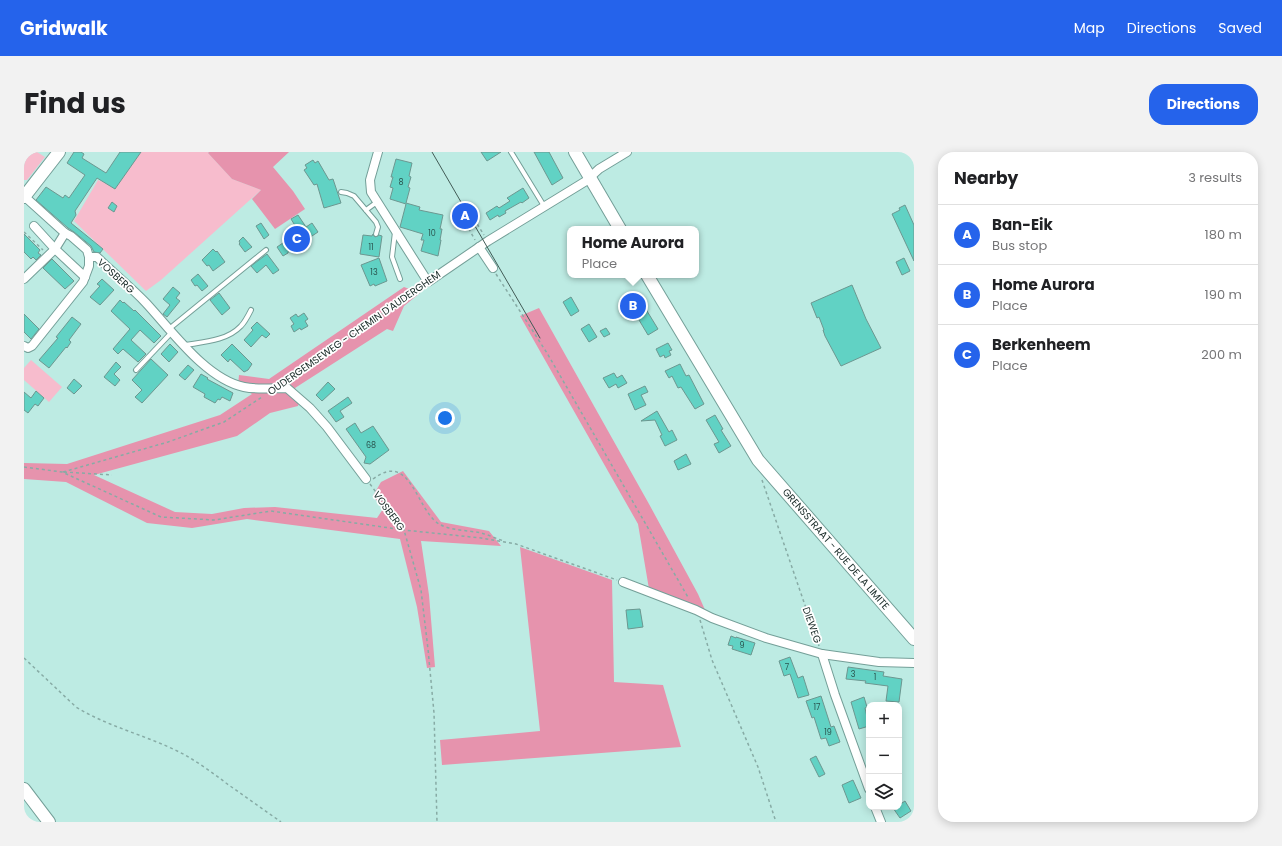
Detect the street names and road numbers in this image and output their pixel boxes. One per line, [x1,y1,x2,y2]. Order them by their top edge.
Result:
street label: VOSBERG [94,255,138,297]
street label: OUDERGEMSEWEG - CHEMIN D'AUDERGHEM [264,267,444,399]
street label: GRENSSTRAAT - RUE DE LA LIMITE [779,485,893,613]
street label: VOSBERG [370,488,409,534]
street label: DIEWEG [799,605,825,645]

